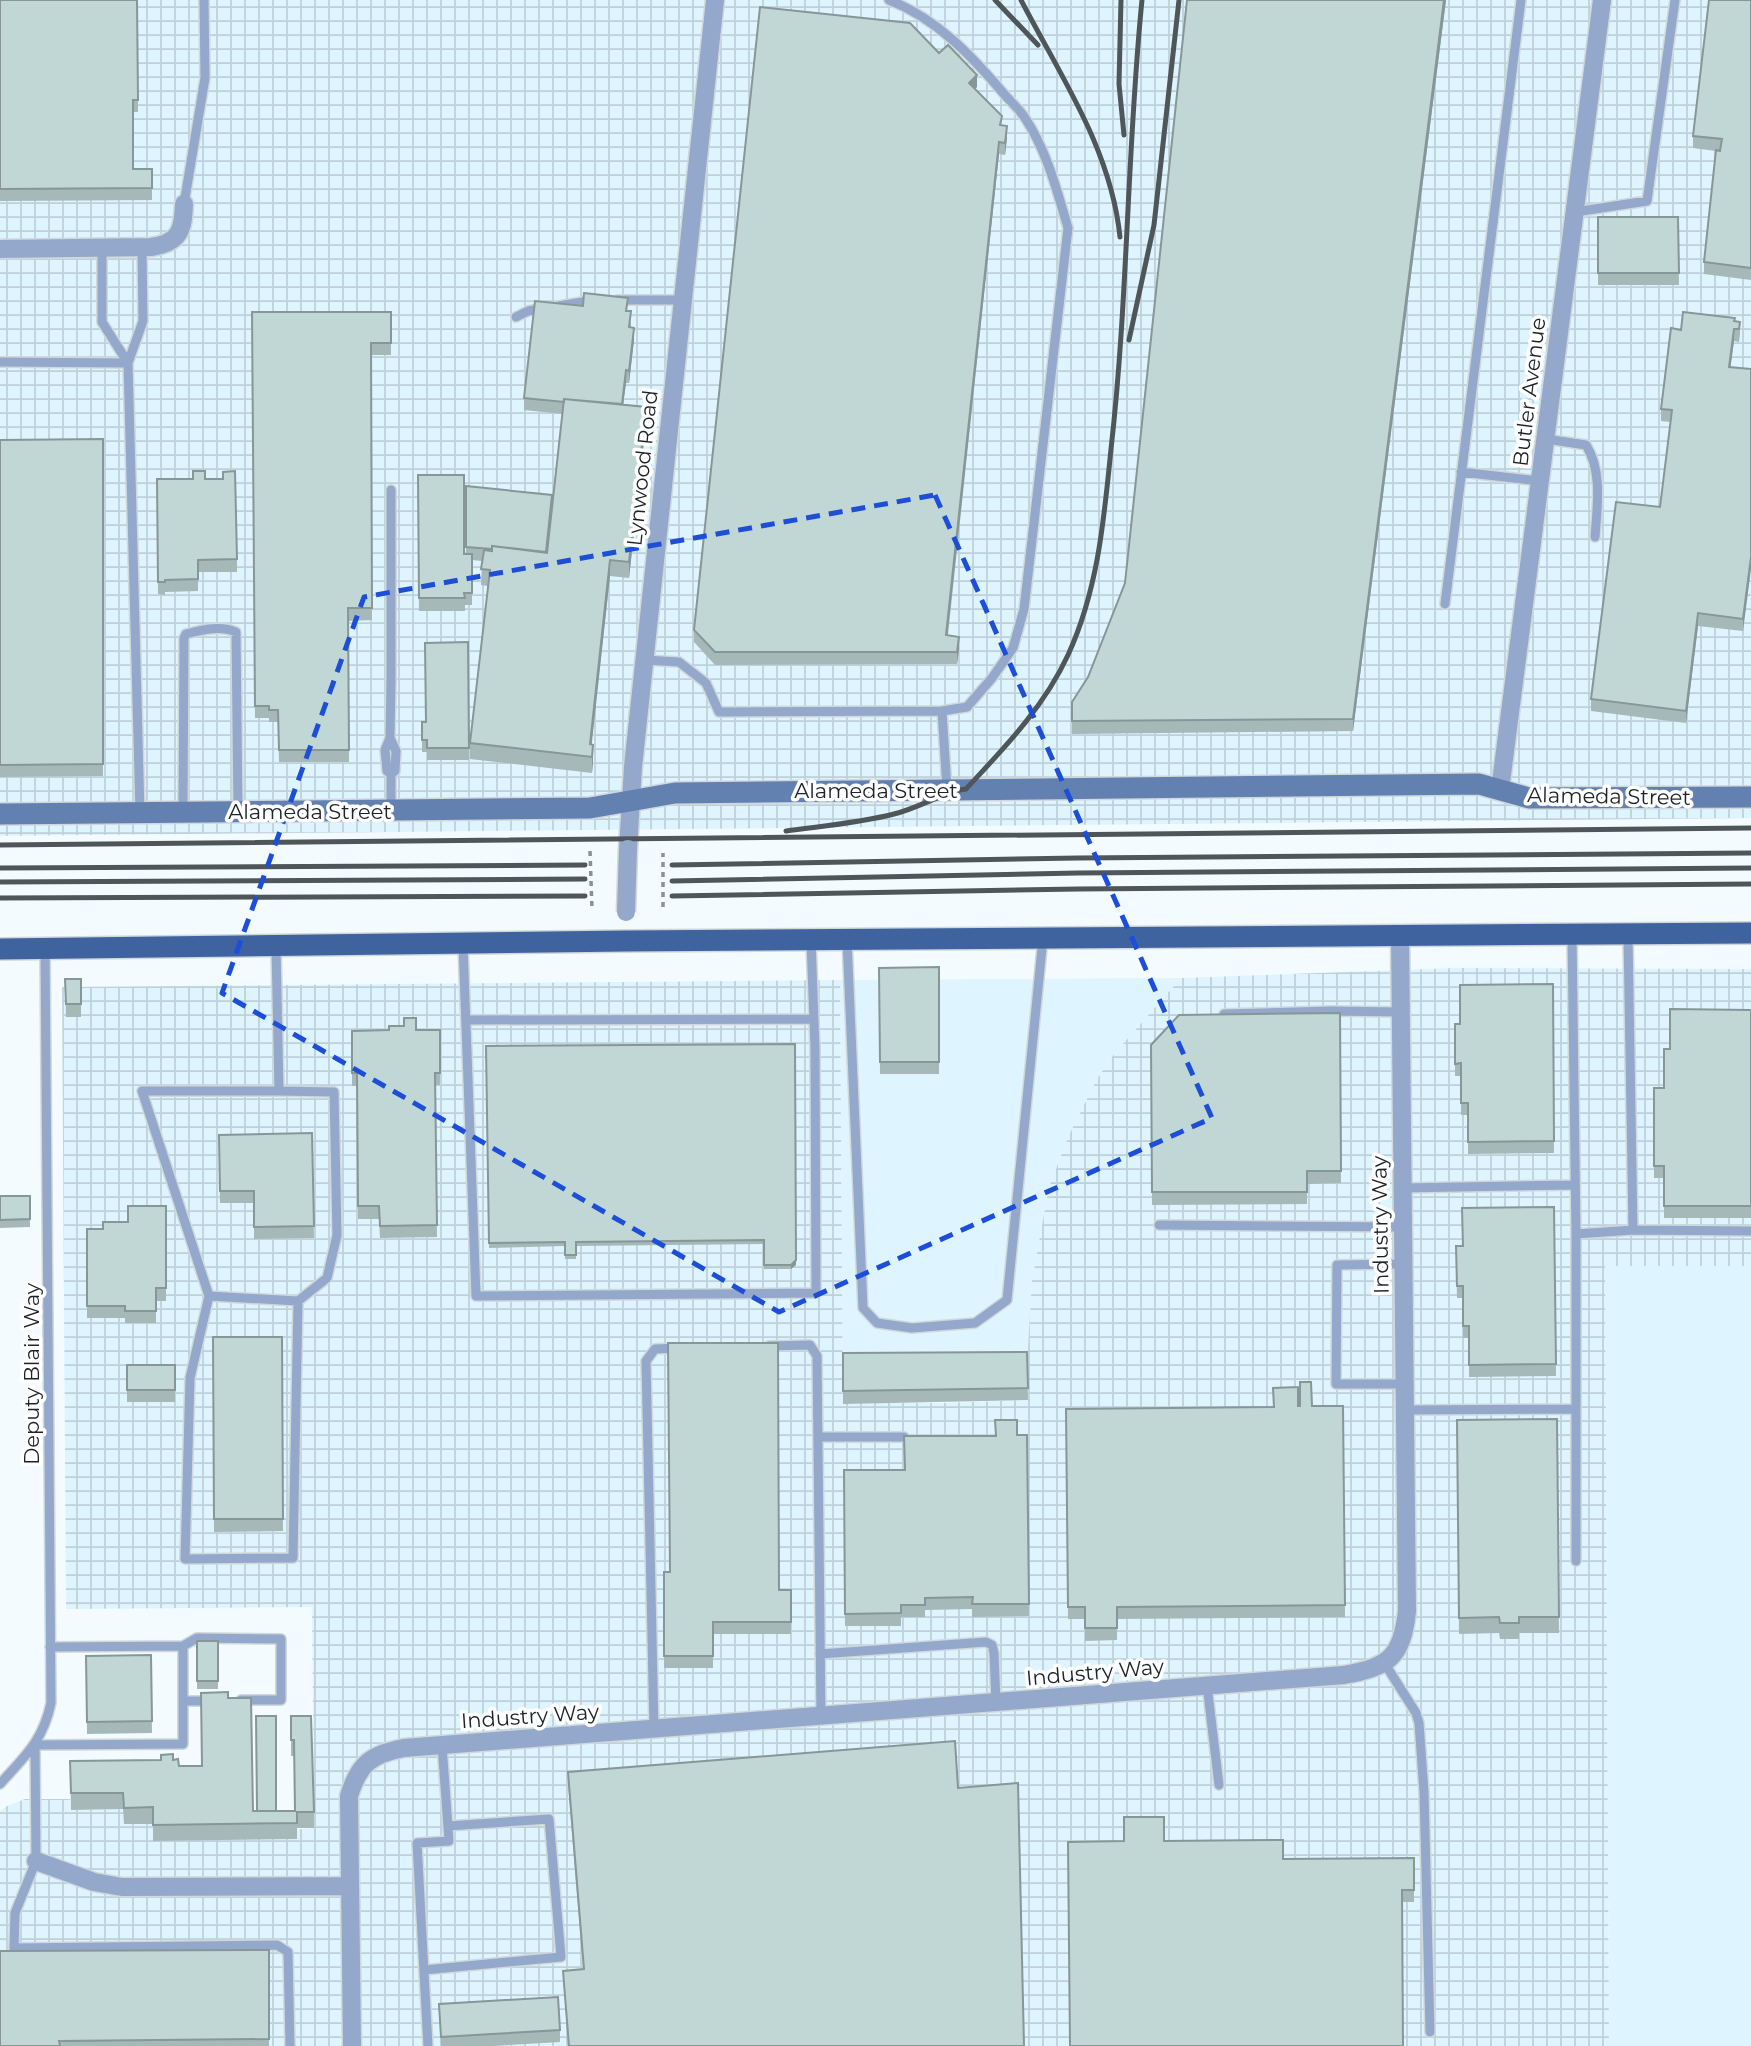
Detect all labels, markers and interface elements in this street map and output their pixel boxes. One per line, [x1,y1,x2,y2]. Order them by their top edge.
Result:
street label: Butler Avenue [1507,316,1551,468]
street label: Lynwood Road [621,389,663,547]
street label: Alameda Street [794,778,958,803]
street label: Alameda Street [1527,782,1691,810]
street label: Alameda Street [228,799,392,824]
street label: Industry Way [1366,1155,1394,1294]
street label: Deputy Blair Way [19,1282,44,1465]
street label: Industry Way [1025,1653,1166,1690]
street label: Industry Way [460,1699,601,1733]

